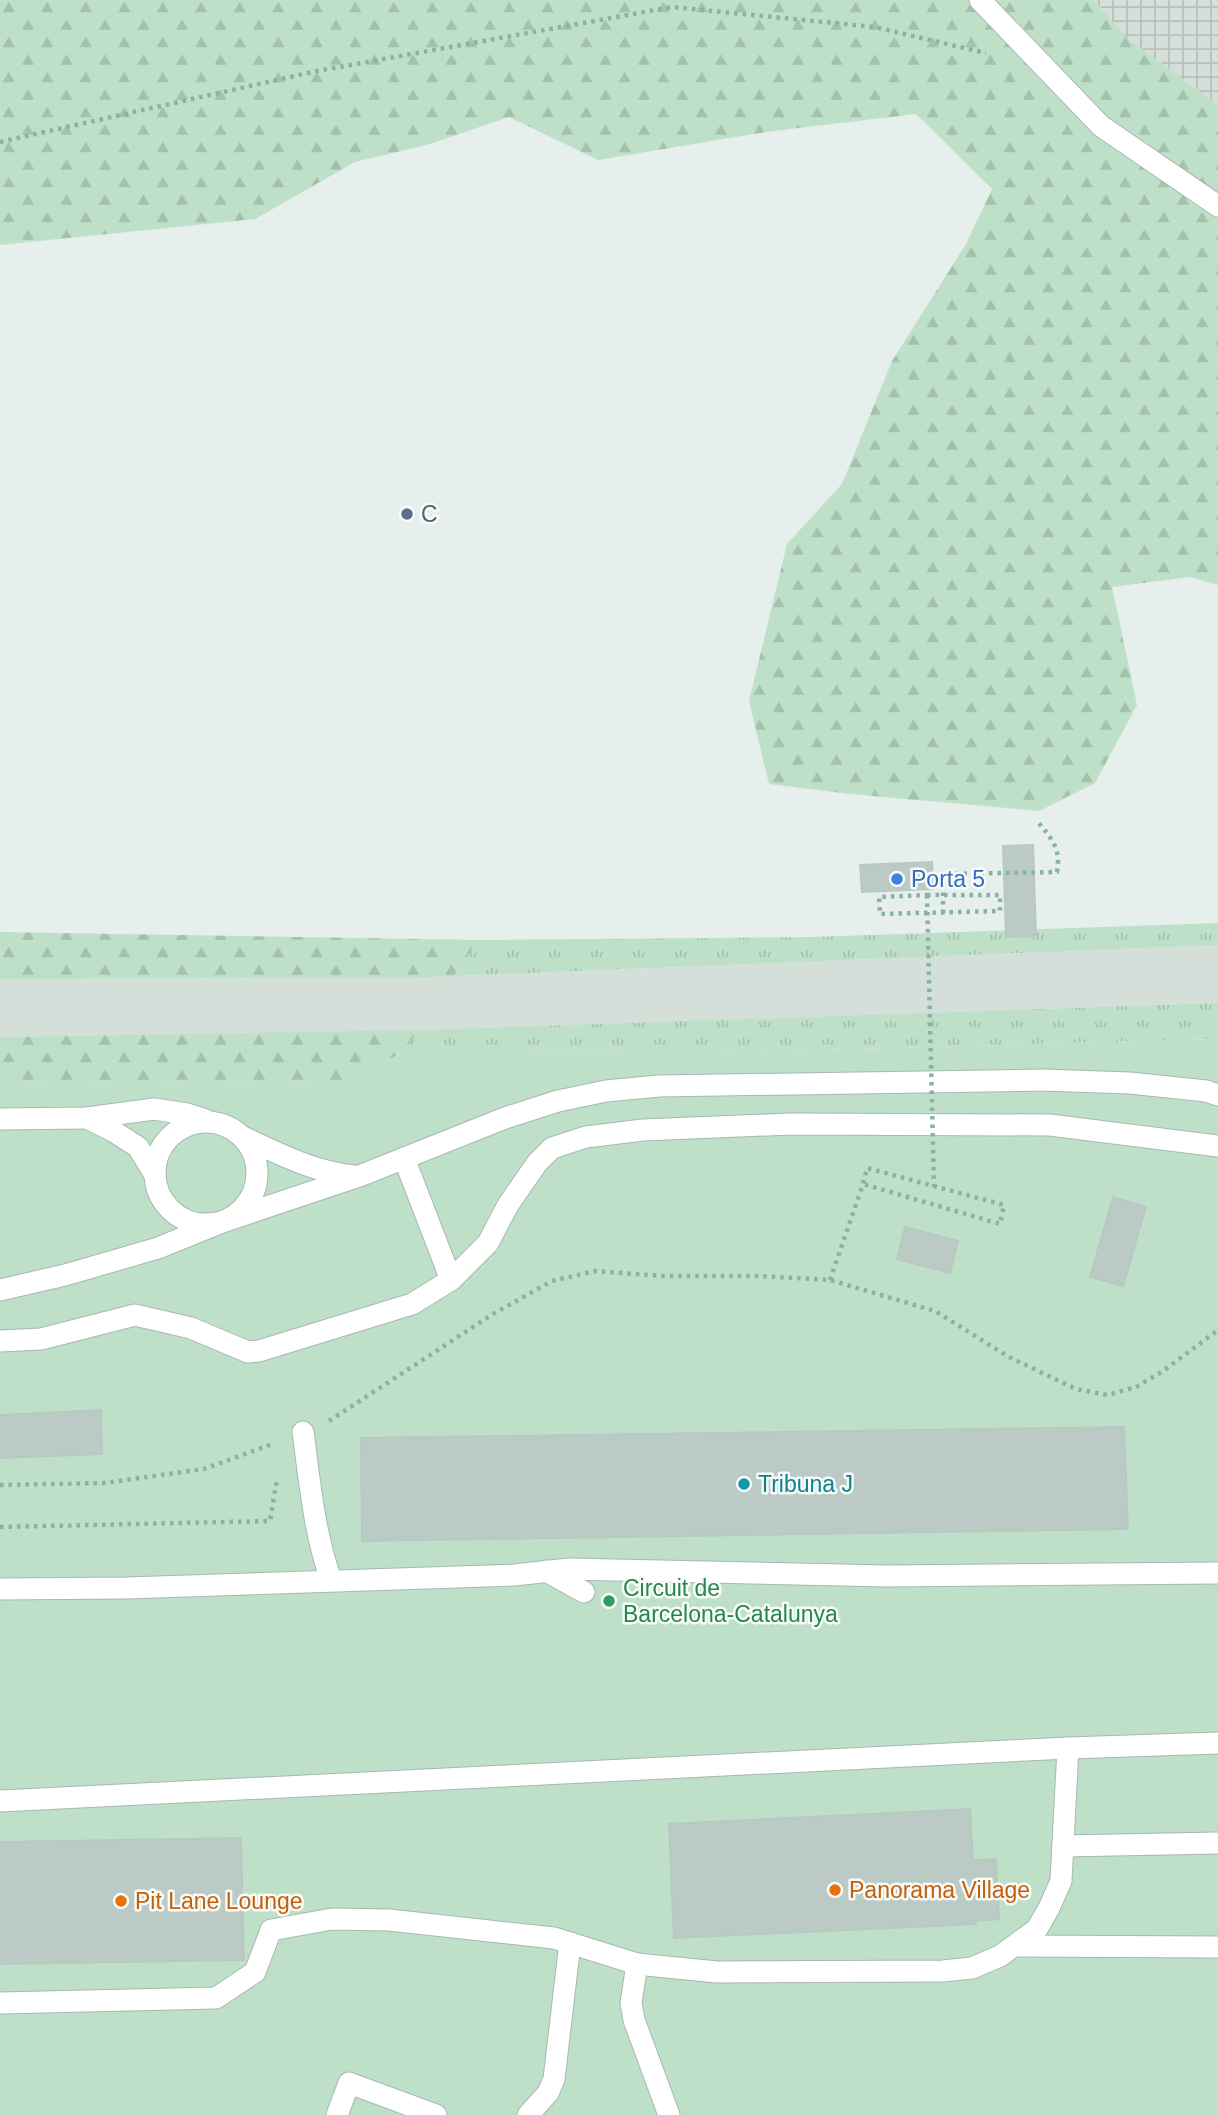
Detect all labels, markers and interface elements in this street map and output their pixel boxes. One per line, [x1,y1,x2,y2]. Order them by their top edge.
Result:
place label: C [421,501,438,527]
marker: C [399,506,415,522]
place label: Porta 5 [911,866,985,892]
marker: Porta 5 [889,871,905,887]
place label: Tribuna J [758,1471,853,1497]
marker: Tribuna J [736,1476,752,1492]
place label: Circuit de Barcelona-Catalunya [623,1575,838,1627]
marker: Circuit de Barcelona-Catalunya [601,1593,617,1609]
place label: Panorama Village [849,1877,1030,1903]
marker: Panorama Village [827,1882,843,1898]
place label: Pit Lane Lounge [135,1888,303,1914]
marker: Pit Lane Lounge [113,1893,129,1909]

